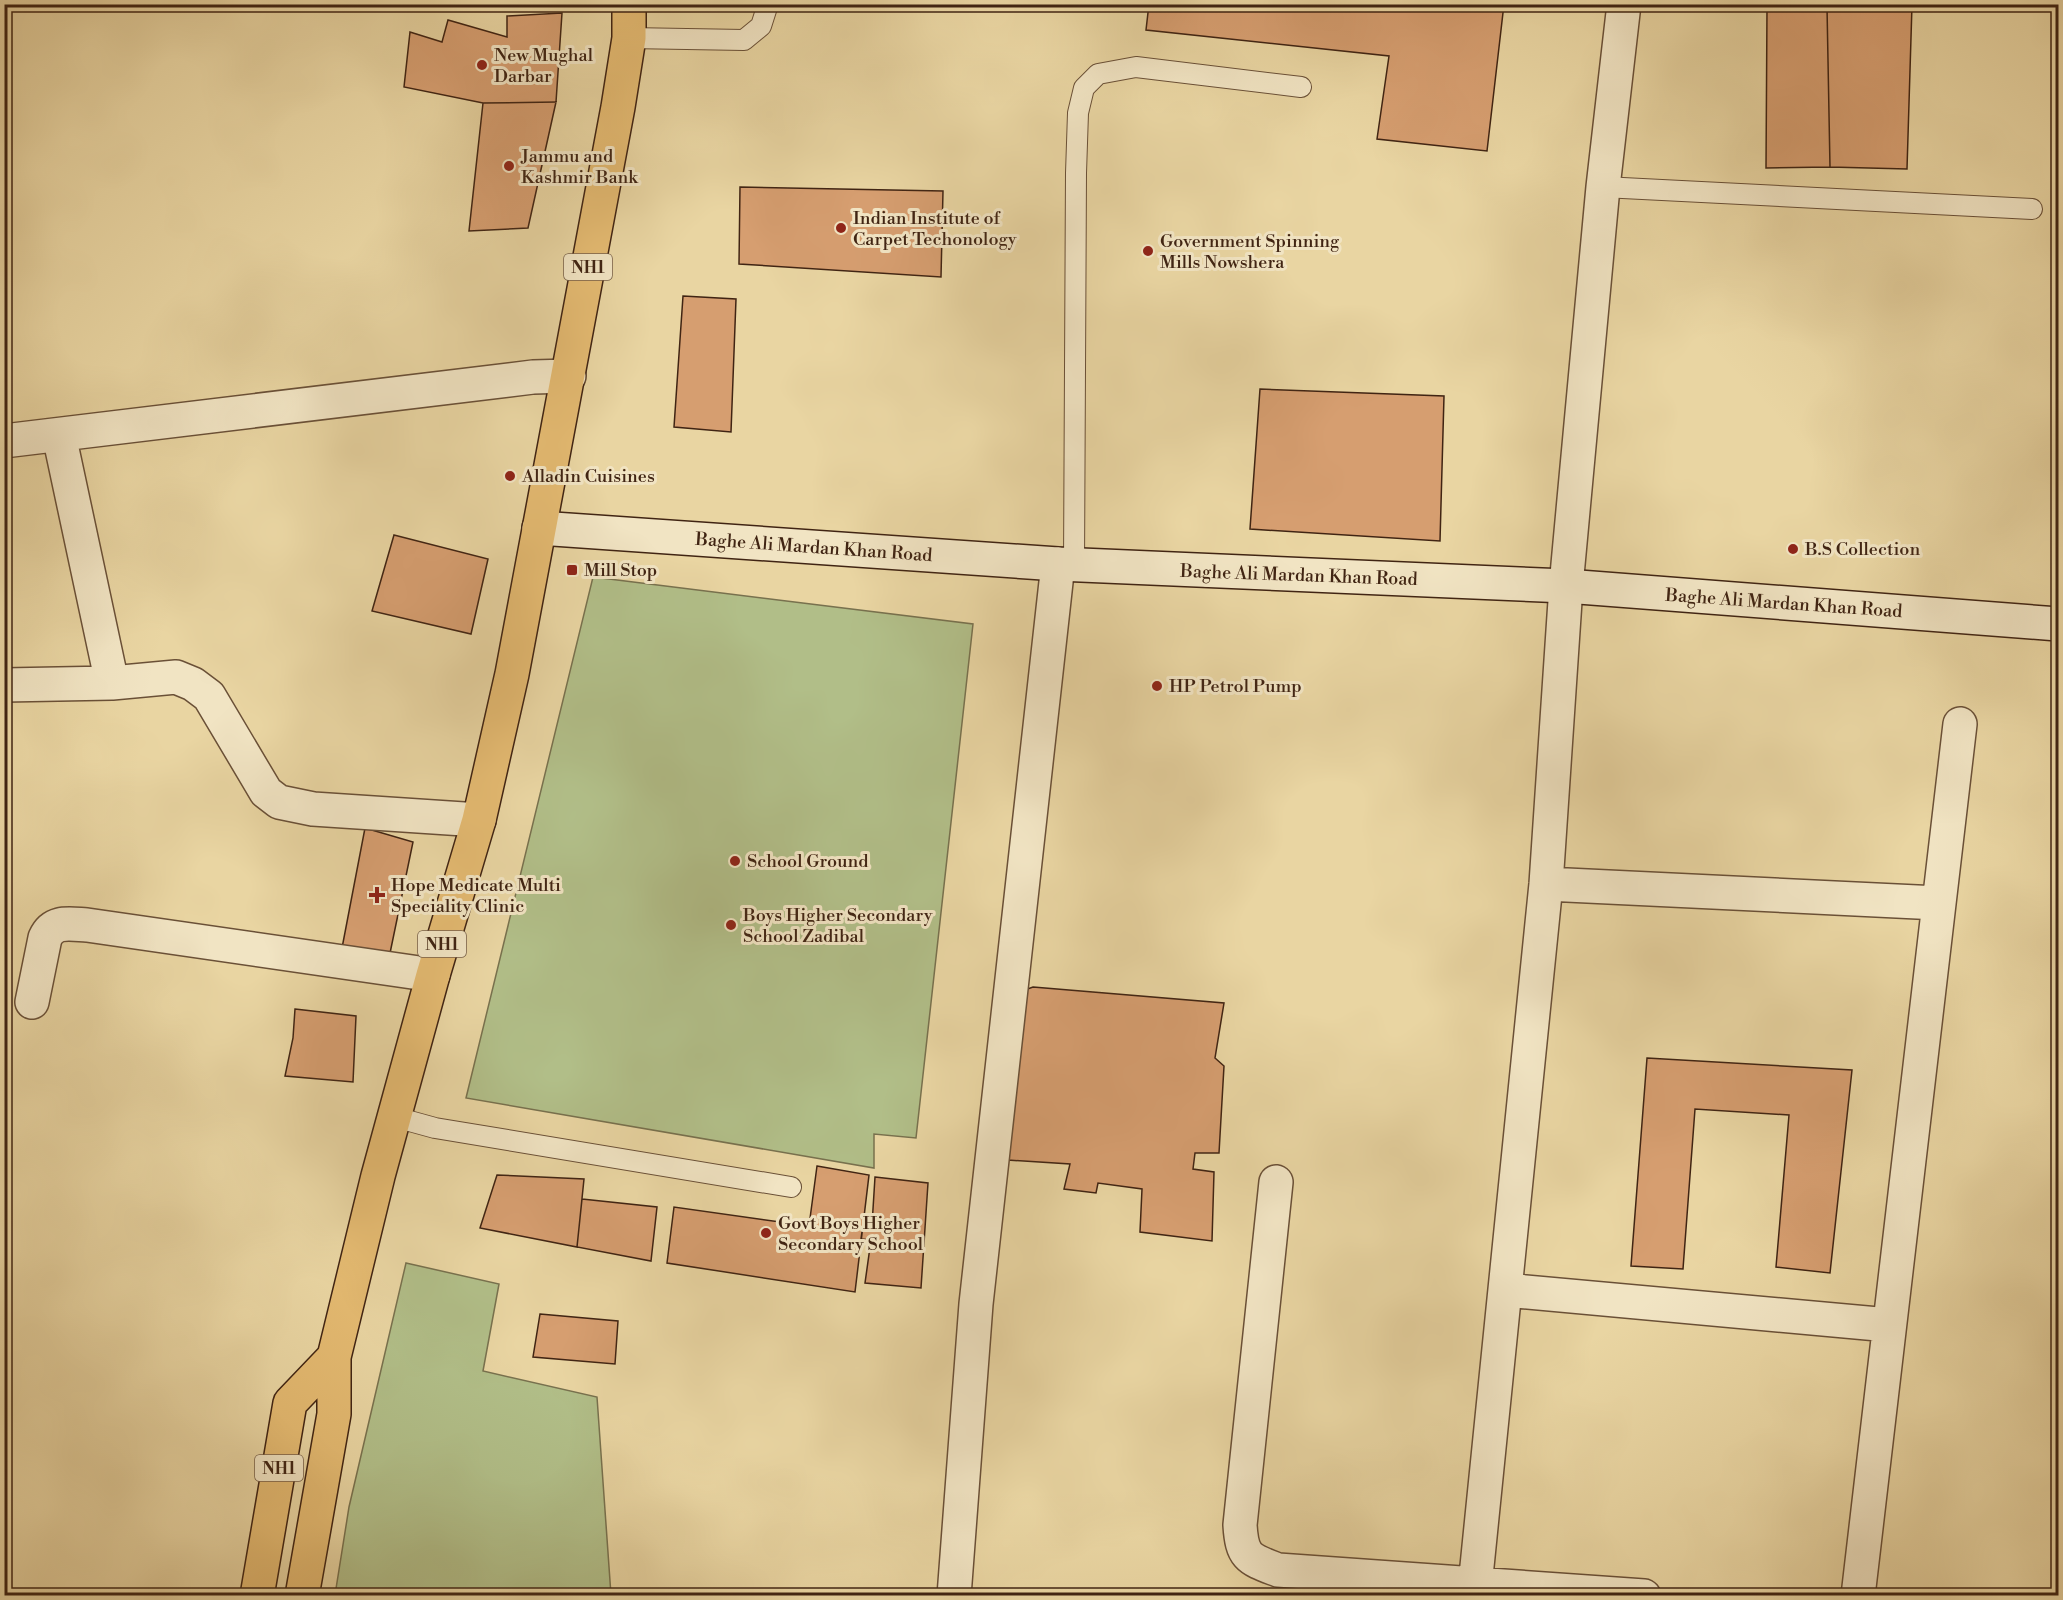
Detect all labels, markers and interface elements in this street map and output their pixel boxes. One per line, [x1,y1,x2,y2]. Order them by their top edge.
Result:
place label: New Mughal Darbar [494,44,594,88]
marker: New Mughal Darbar [475,58,489,72]
place label: Jammu and Kashmir Bank [520,145,639,189]
marker: Jammu and Kashmir Bank [502,159,516,173]
place label: Indian Institute of Carpet Techonology [853,207,1017,251]
marker: Indian Institute of Carpet Techonology [834,221,848,235]
place label: Government Spinning Mills Nowshera [1160,230,1340,274]
marker: Government Spinning Mills Nowshera [1141,244,1155,258]
road number: NH1 [564,254,612,280]
place label: Alladin Cuisines [521,465,655,488]
marker: Alladin Cuisines [503,469,517,483]
street label: Baghe Ali Mardan Khan Road [694,528,934,567]
place label: B.S Collection [1804,538,1920,561]
marker: B.S Collection [1786,542,1800,556]
place label: Mill Stop [584,559,657,582]
street label: Baghe Ali Mardan Khan Road [1179,560,1419,591]
marker: Mill Stop [565,563,579,577]
street label: Baghe Ali Mardan Khan Road [1664,584,1904,623]
place label: HP Petrol Pump [1169,675,1302,698]
marker: HP Petrol Pump [1150,679,1164,693]
place label: School Ground [747,850,869,873]
marker: School Ground [728,854,742,868]
place label: Hope Medicate Multi Speciality Clinic [391,874,561,918]
marker: Hope Medicate Multi Speciality Clinic [368,886,386,904]
place label: Boys Higher Secondary School Zadibal [742,904,933,948]
marker: Boys Higher Secondary School Zadibal [724,918,738,932]
road number: NH1 [418,931,466,957]
place label: Govt Boys Higher Secondary School [778,1212,924,1256]
marker: Govt Boys Higher Secondary School [759,1226,773,1240]
road number: NH1 [255,1455,303,1481]

